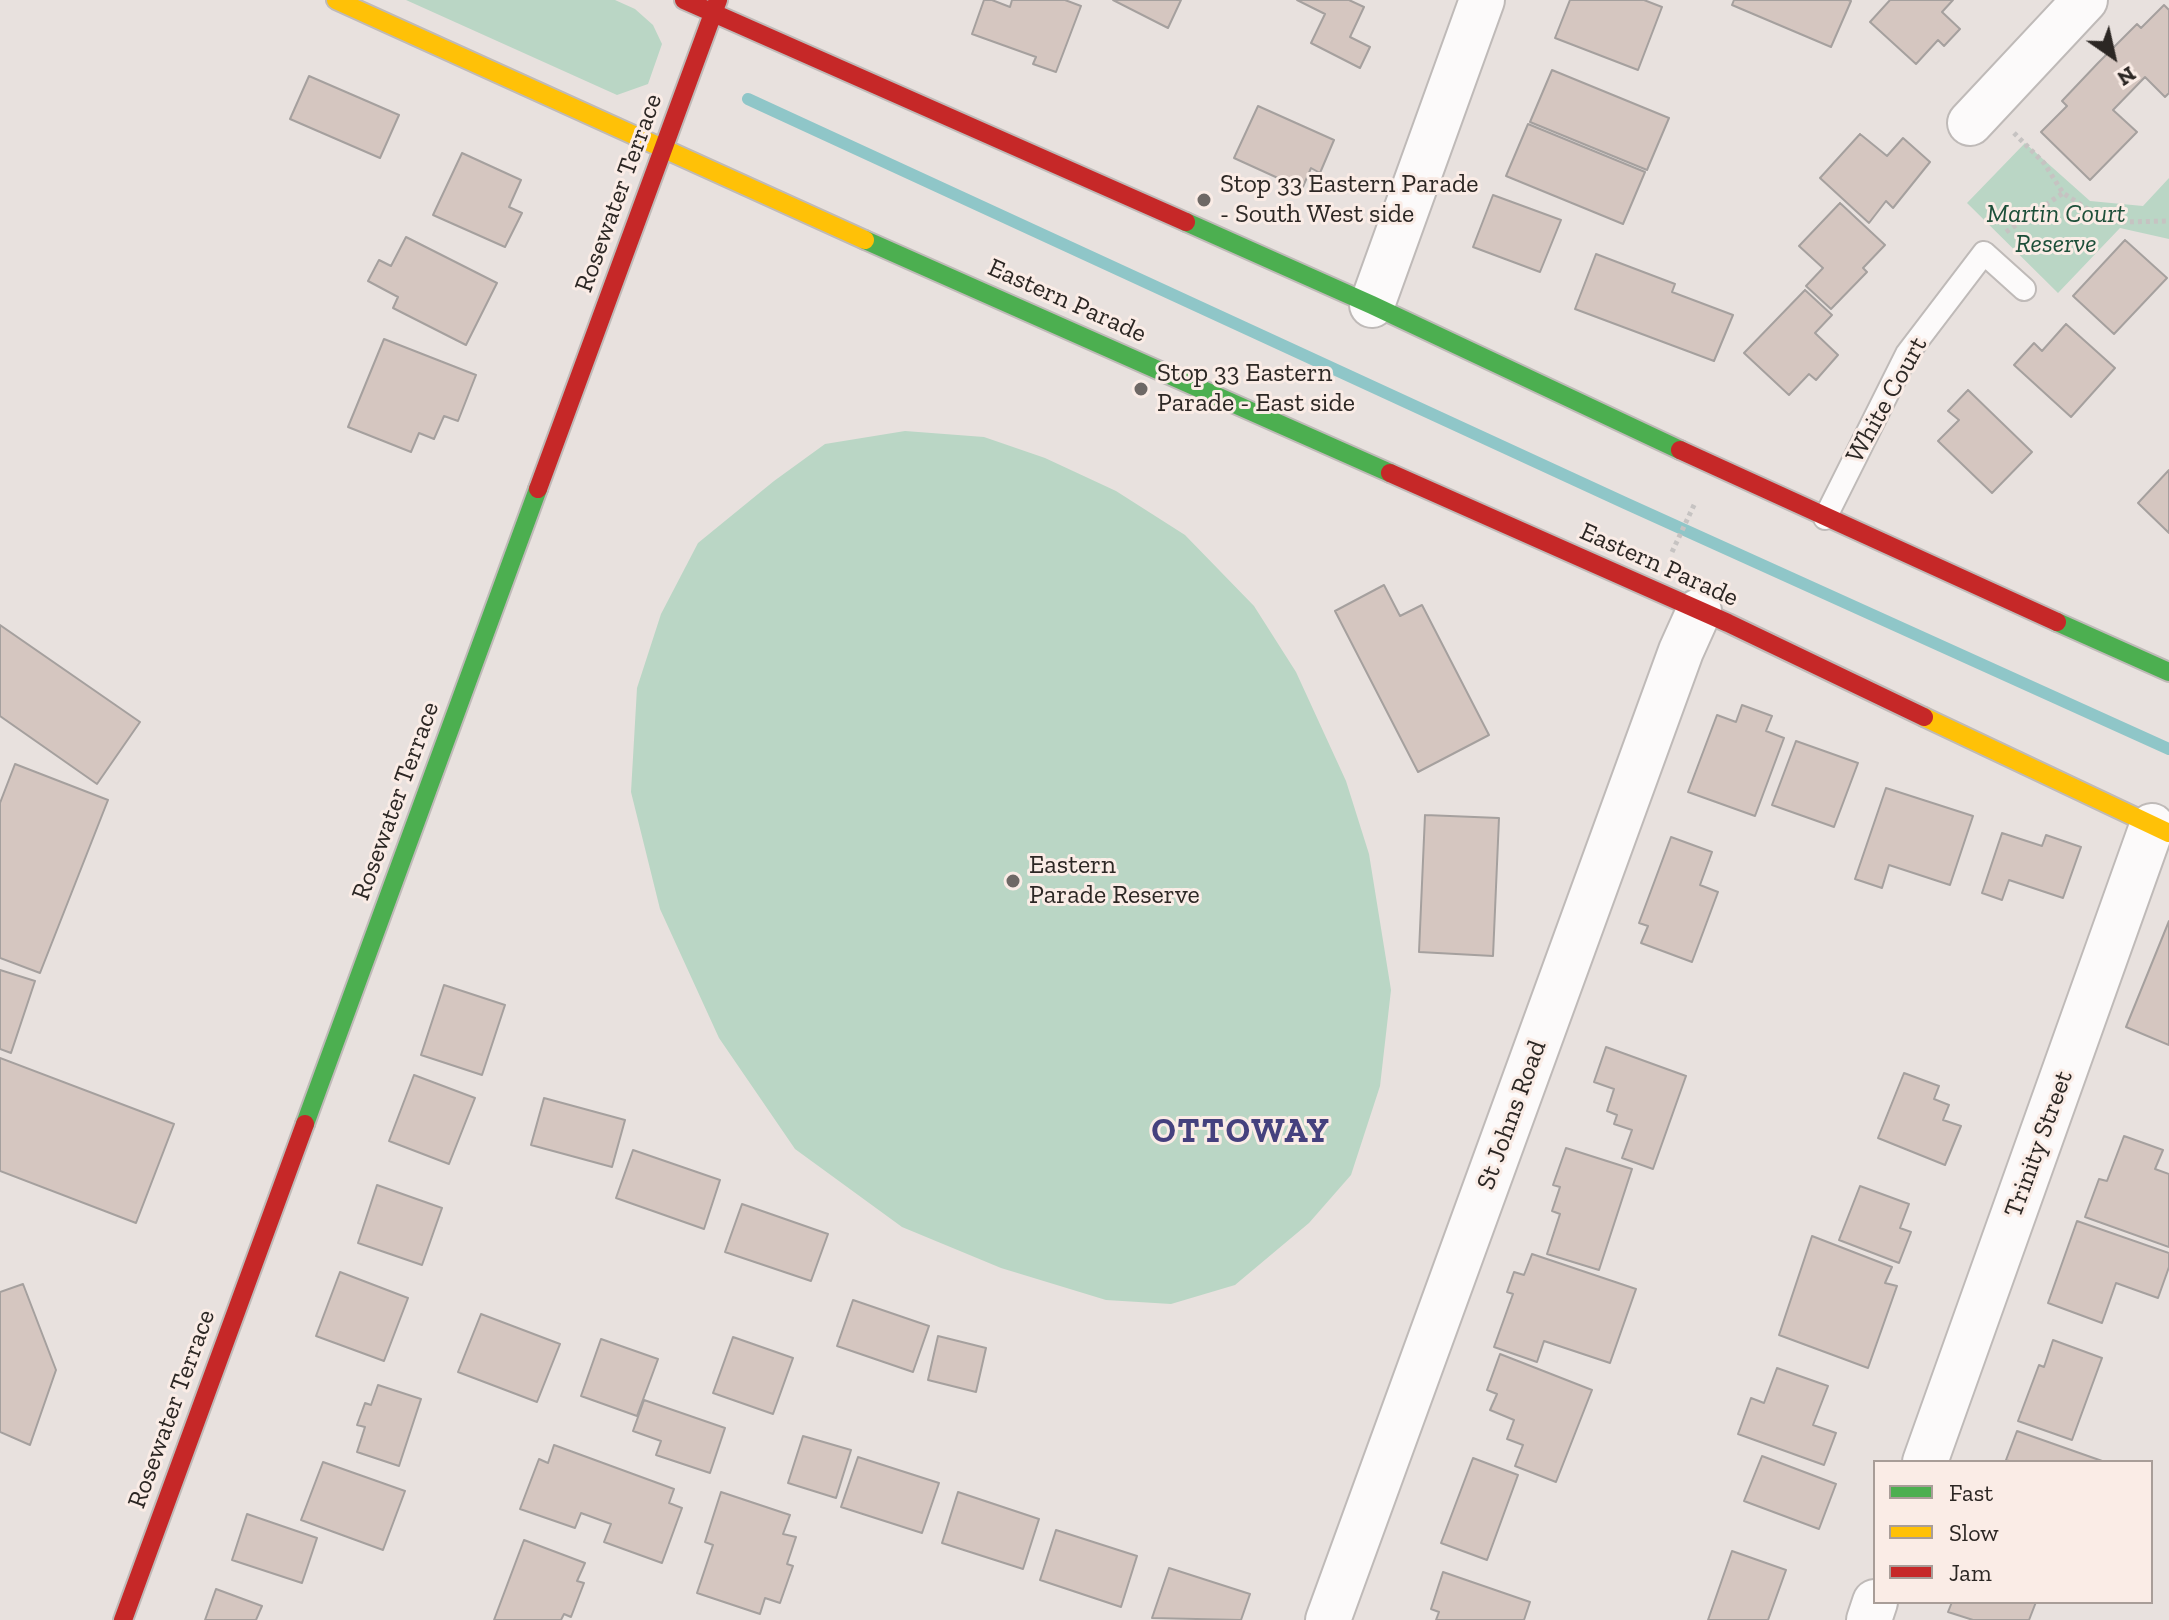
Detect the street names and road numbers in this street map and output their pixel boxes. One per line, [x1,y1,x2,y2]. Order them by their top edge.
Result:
street label: Rosewater Terrace [569,90,669,296]
street label: Eastern Parade [983,252,1151,350]
street label: White Court [1840,332,1934,468]
street label: Eastern Parade [1575,516,1743,614]
street label: Rosewater Terrace [346,698,446,904]
street label: St Johns Road [1471,1036,1553,1194]
street label: Trinity Street [1998,1067,2080,1221]
street label: Rosewater Terrace [122,1306,222,1512]

